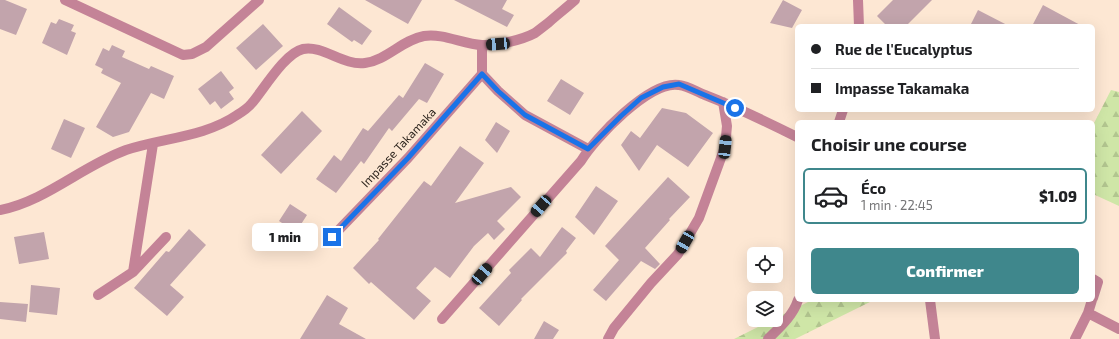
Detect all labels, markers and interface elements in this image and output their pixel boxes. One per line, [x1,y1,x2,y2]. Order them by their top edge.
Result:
car [486,37,510,51]
text: Rue de l'Eucalyptus [835,40,973,58]
text: Impasse Takamaka [835,79,969,97]
route start [726,99,744,117]
street label: Impasse Takamaka [358,104,438,190]
text: Choisir une course [811,133,967,155]
car [718,134,732,160]
icon: car [813,178,849,214]
text: Éco [861,179,886,197]
text: $1.09 [1039,187,1077,205]
car [529,193,553,219]
text: 1 min · 22:45 [861,197,933,213]
callout: 1 min [252,223,318,251]
route end [323,228,341,246]
text: 1 min [269,229,301,245]
car [674,229,696,255]
map controls [747,247,783,327]
button: locate [747,247,783,283]
button: Confirmer [811,248,1079,294]
car [470,261,494,287]
button: layers [747,291,783,327]

